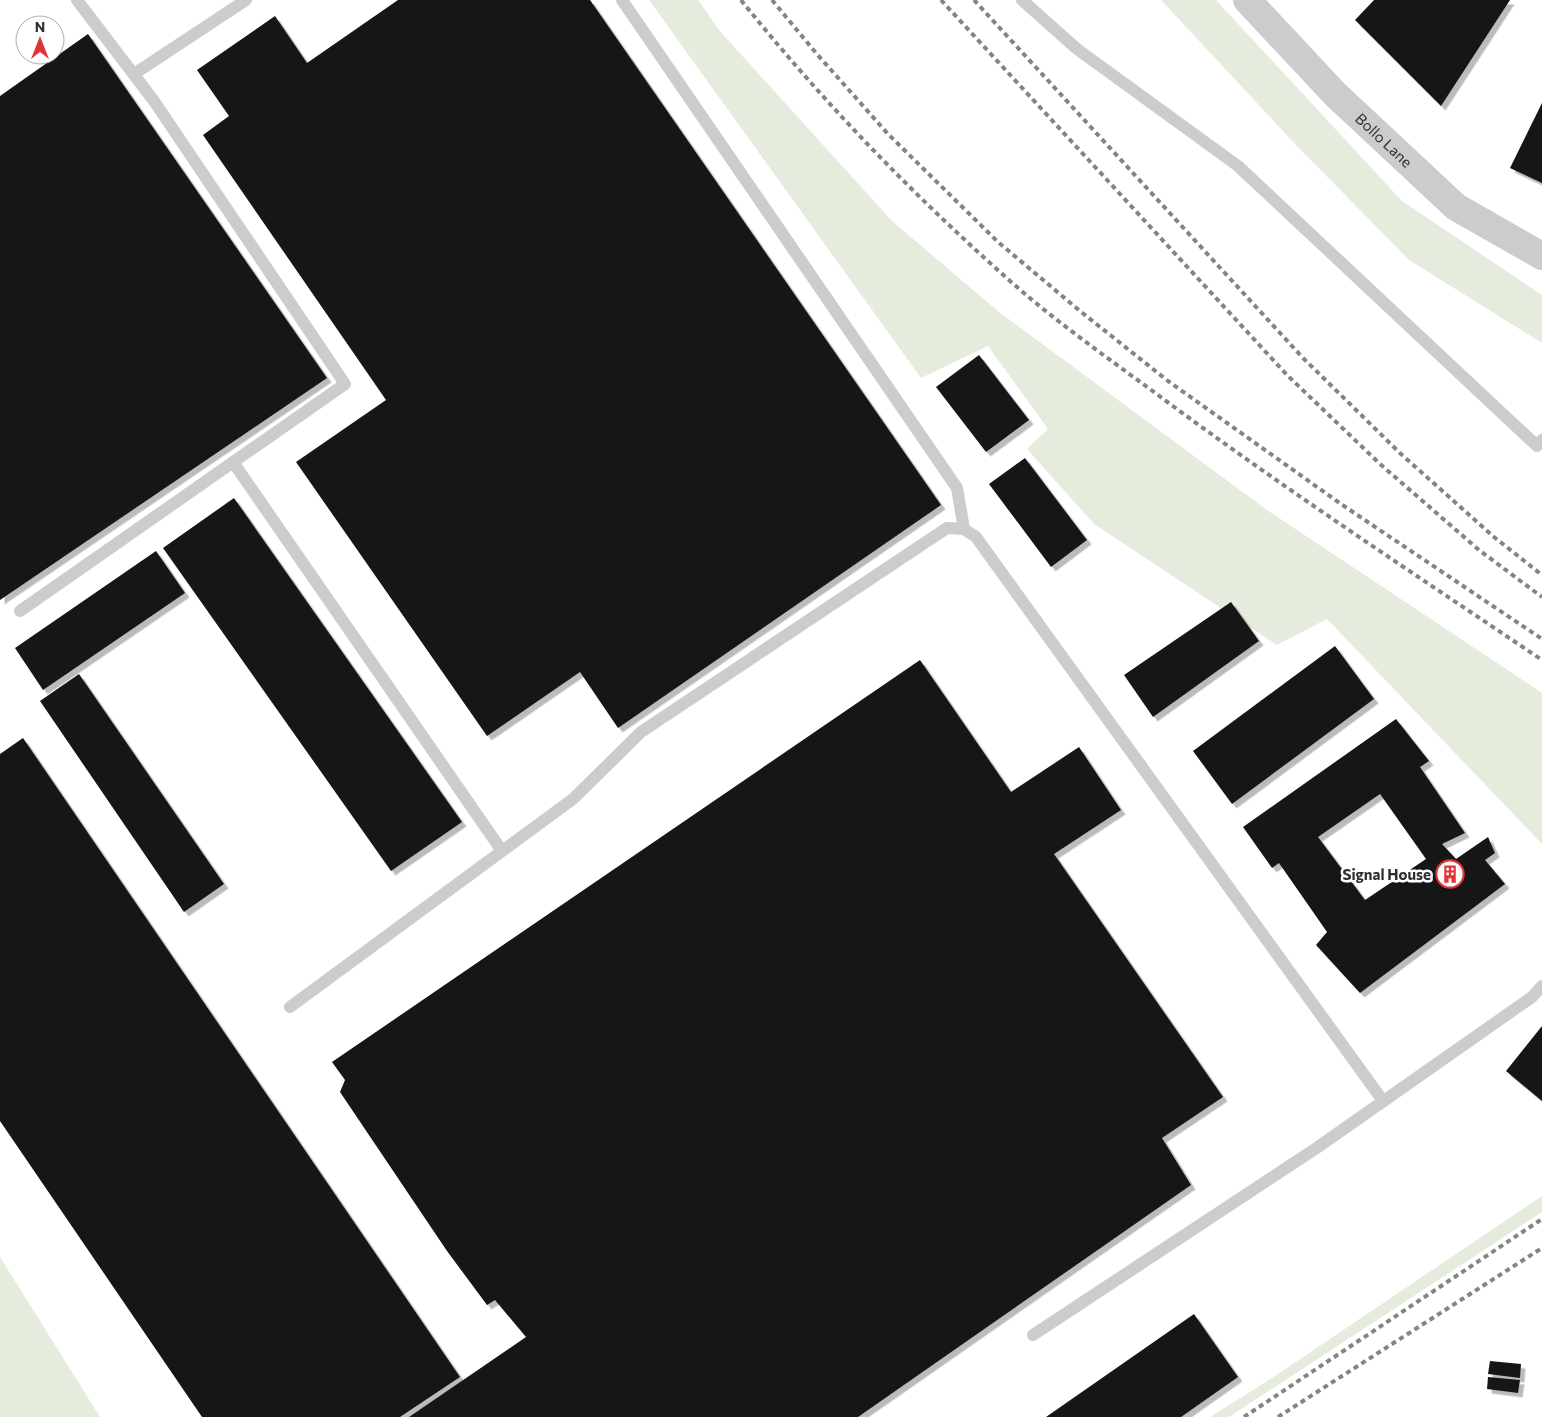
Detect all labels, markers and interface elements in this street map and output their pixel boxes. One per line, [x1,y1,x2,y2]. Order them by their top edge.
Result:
north arrow [15,15,65,65]
text: N [35,18,45,35]
street label: Bollo Lane [1352,109,1416,171]
building icon: Signal House [1435,859,1465,889]
place label: Signal House [1342,865,1431,883]

